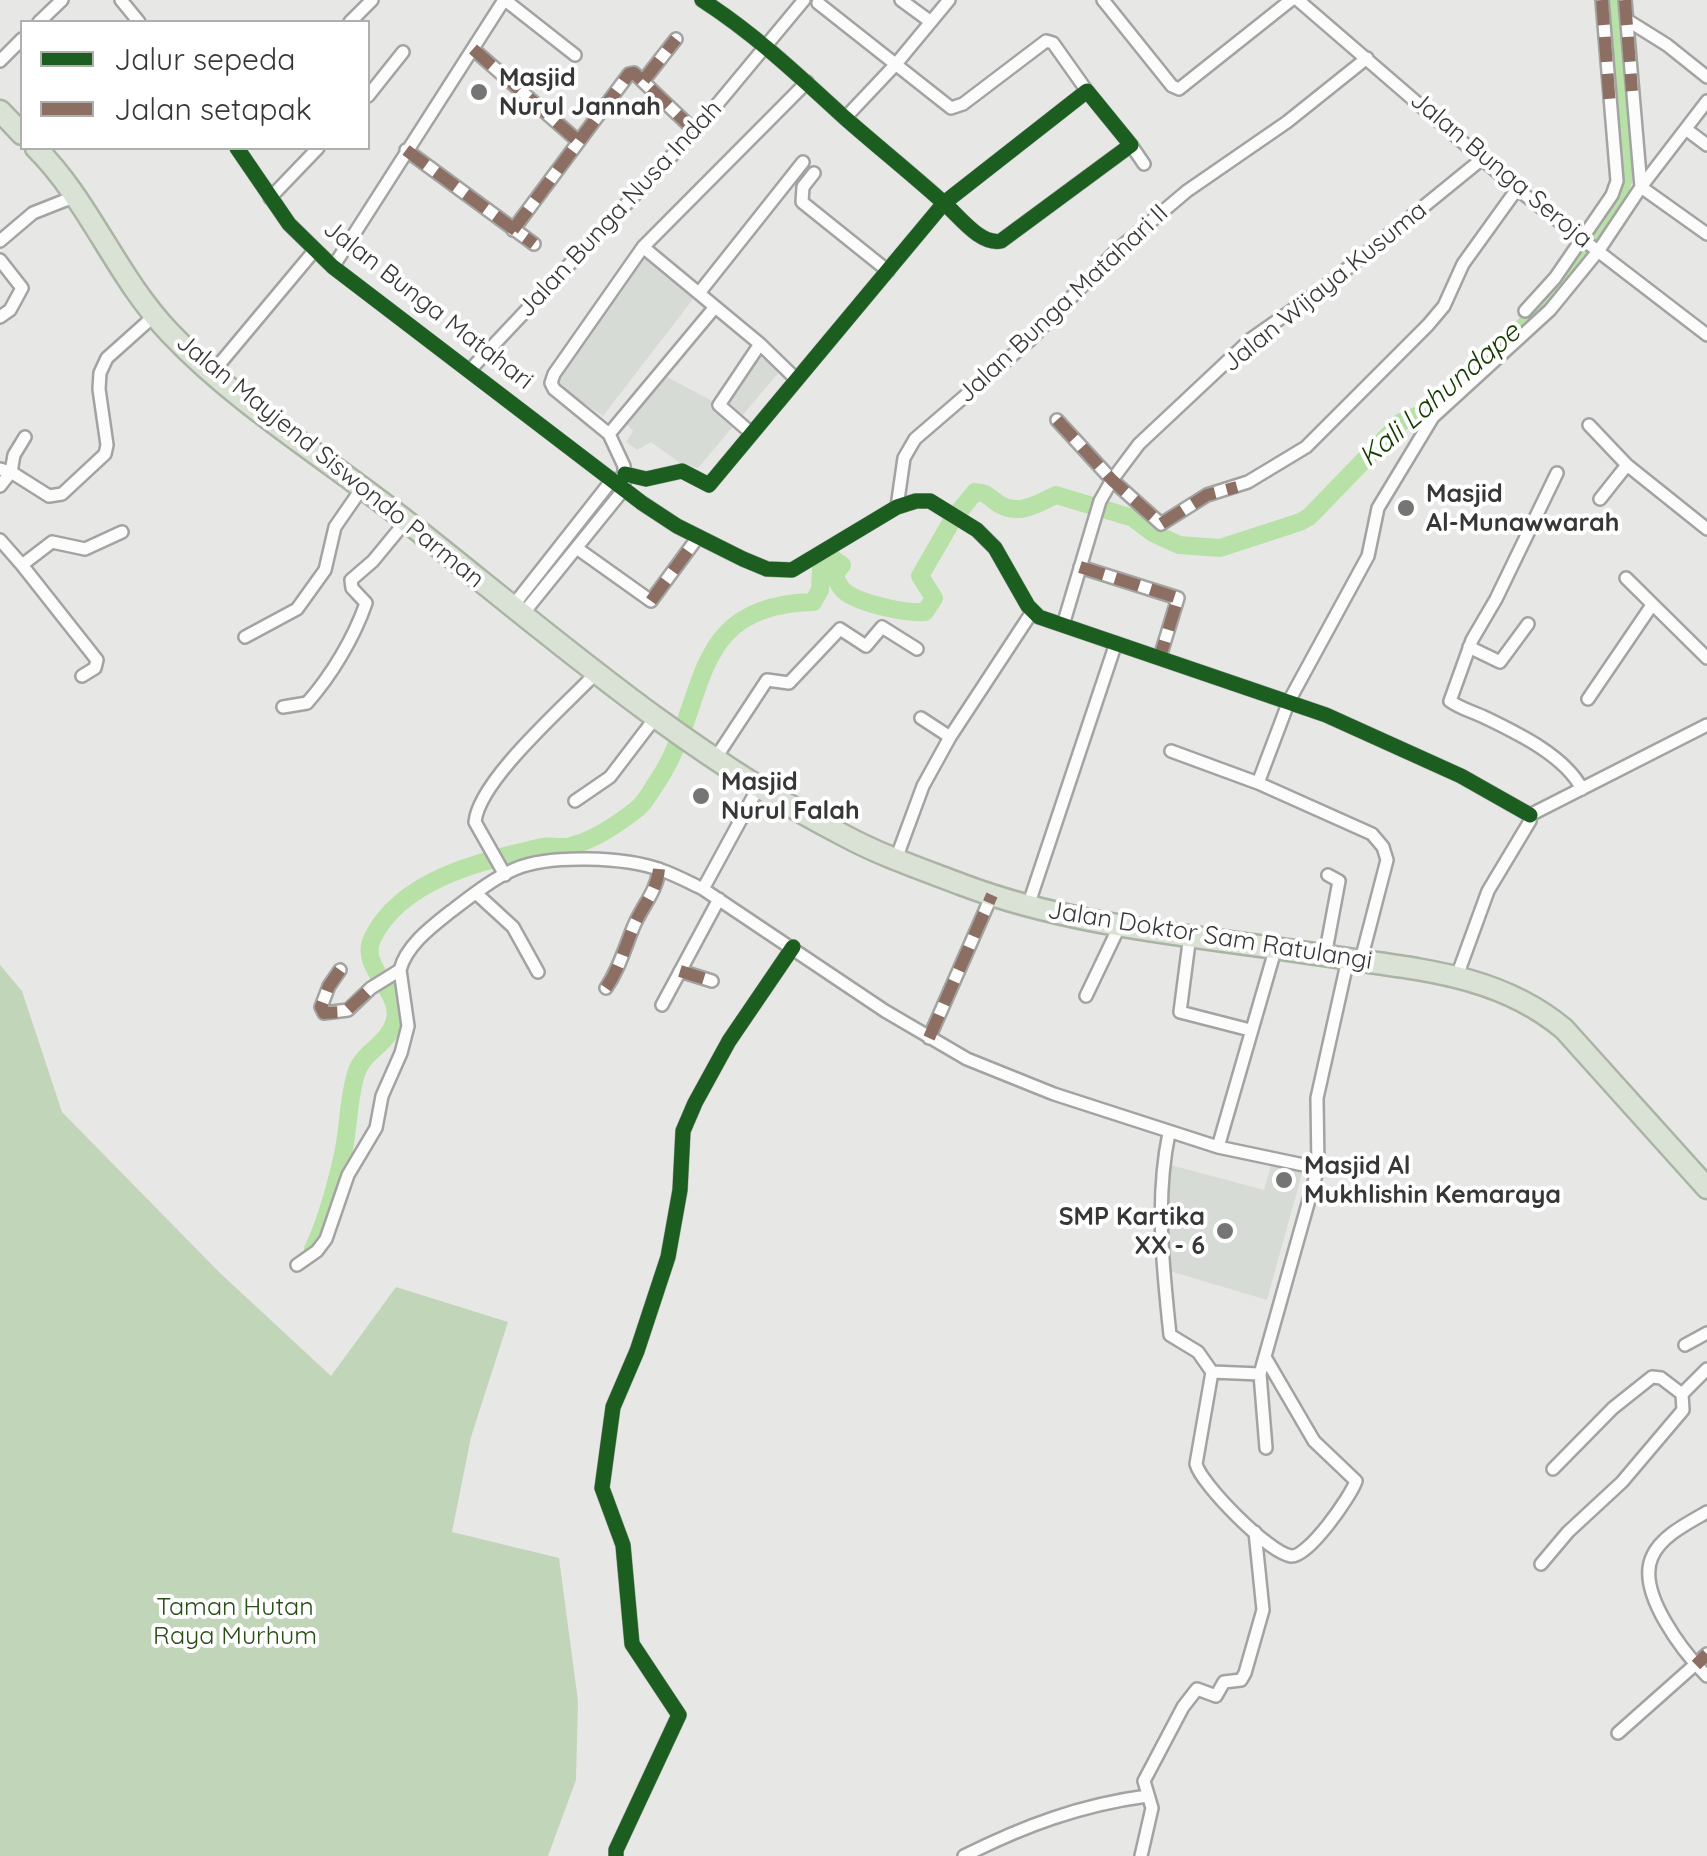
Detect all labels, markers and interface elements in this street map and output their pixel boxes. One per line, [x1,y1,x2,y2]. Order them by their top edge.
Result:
legend [20,20,370,150]
text: Jalur sepeda [114,40,295,78]
place label: Masjid Nurul Jannah [499,63,661,122]
marker: Masjid Nurul Jannah [468,81,490,103]
street label: Jalan Bunga Seroja [1404,85,1598,255]
text: Jalan setapak [114,90,312,128]
street label: Jalan Bunga Nusa Indah [512,94,728,324]
street label: Jalan Wijaya Kusuma [1217,195,1433,379]
street label: Jalan Bunga Matahari II [951,199,1175,409]
street label: Jalan Bunga Matahari [317,214,539,396]
water label: Kali Lahundape [1353,316,1527,474]
street label: Jalan Mayjend Siswondo Parman [170,327,490,595]
place label: Masjid Al-Munawwarah [1426,479,1619,538]
marker: Masjid Al-Munawwarah [1395,497,1417,519]
place label: Masjid Nurul Falah [721,767,860,826]
marker: Masjid Nurul Falah [690,785,712,807]
street label: Jalan Doktor Sam Ratulangi [1046,896,1374,976]
place label: Masjid Al Mukhlishin Kemaraya [1304,1151,1561,1210]
marker: Masjid Al Mukhlishin Kemaraya [1273,1169,1295,1191]
place label: SMP Kartika XX - 6 [1059,1202,1205,1261]
marker: SMP Kartika XX - 6 [1214,1220,1236,1242]
park label: Taman Hutan Raya Murhum [153,1592,317,1651]

